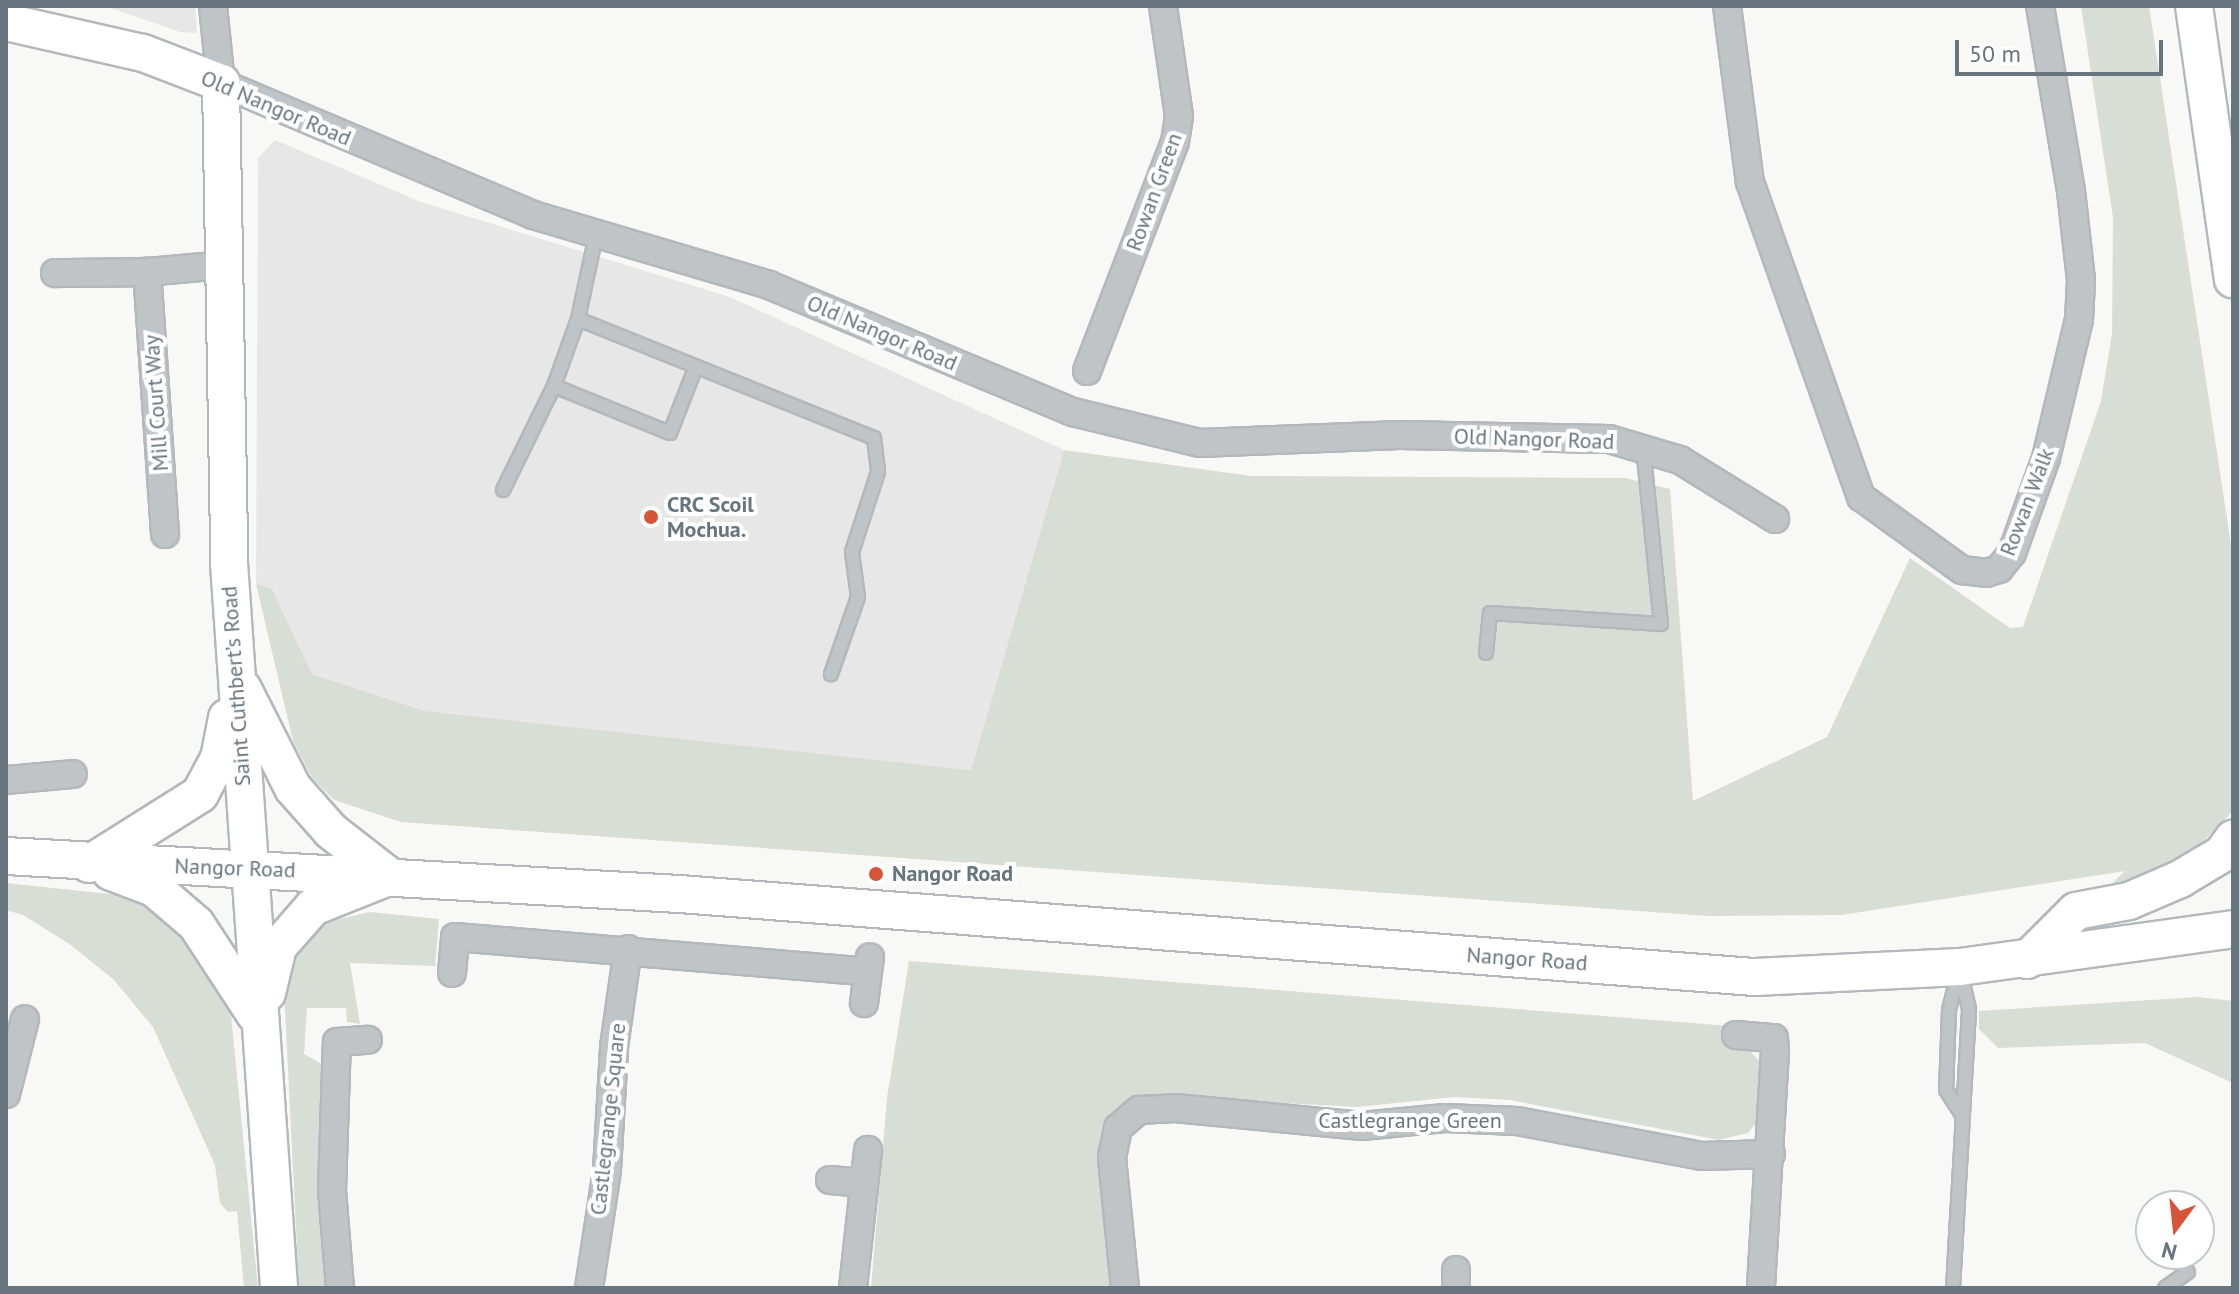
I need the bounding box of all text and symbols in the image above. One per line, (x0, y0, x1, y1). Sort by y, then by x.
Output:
scale bar (1959, 24, 2167, 74)
text: 50 m (1969, 38, 2021, 69)
street label: Old Nangor Road (197, 64, 355, 152)
street label: Rowan Green (1120, 129, 1188, 255)
street label: Old Nangor Road (803, 289, 961, 377)
street label: Mill Court Way (138, 334, 174, 472)
street label: Old Nangor Road (1453, 423, 1615, 455)
street label: Rowan Walk (1994, 444, 2060, 560)
place label: CRC Scoil Mochua. (667, 491, 755, 542)
marker: CRC Scoil Mochua. (642, 508, 660, 526)
street label: Saint Cuthbert’s Road (216, 585, 256, 787)
street label: Nangor Road (174, 853, 296, 883)
place label: Nangor Road (892, 861, 1013, 887)
marker: Nangor Road (867, 865, 885, 883)
street label: Nangor Road (1466, 942, 1588, 976)
street label: Castlegrange Square (585, 1022, 631, 1216)
street label: Castlegrange Green (1318, 1108, 1502, 1134)
north arrow (2135, 1190, 2215, 1270)
text: N (2159, 1236, 2180, 1267)

